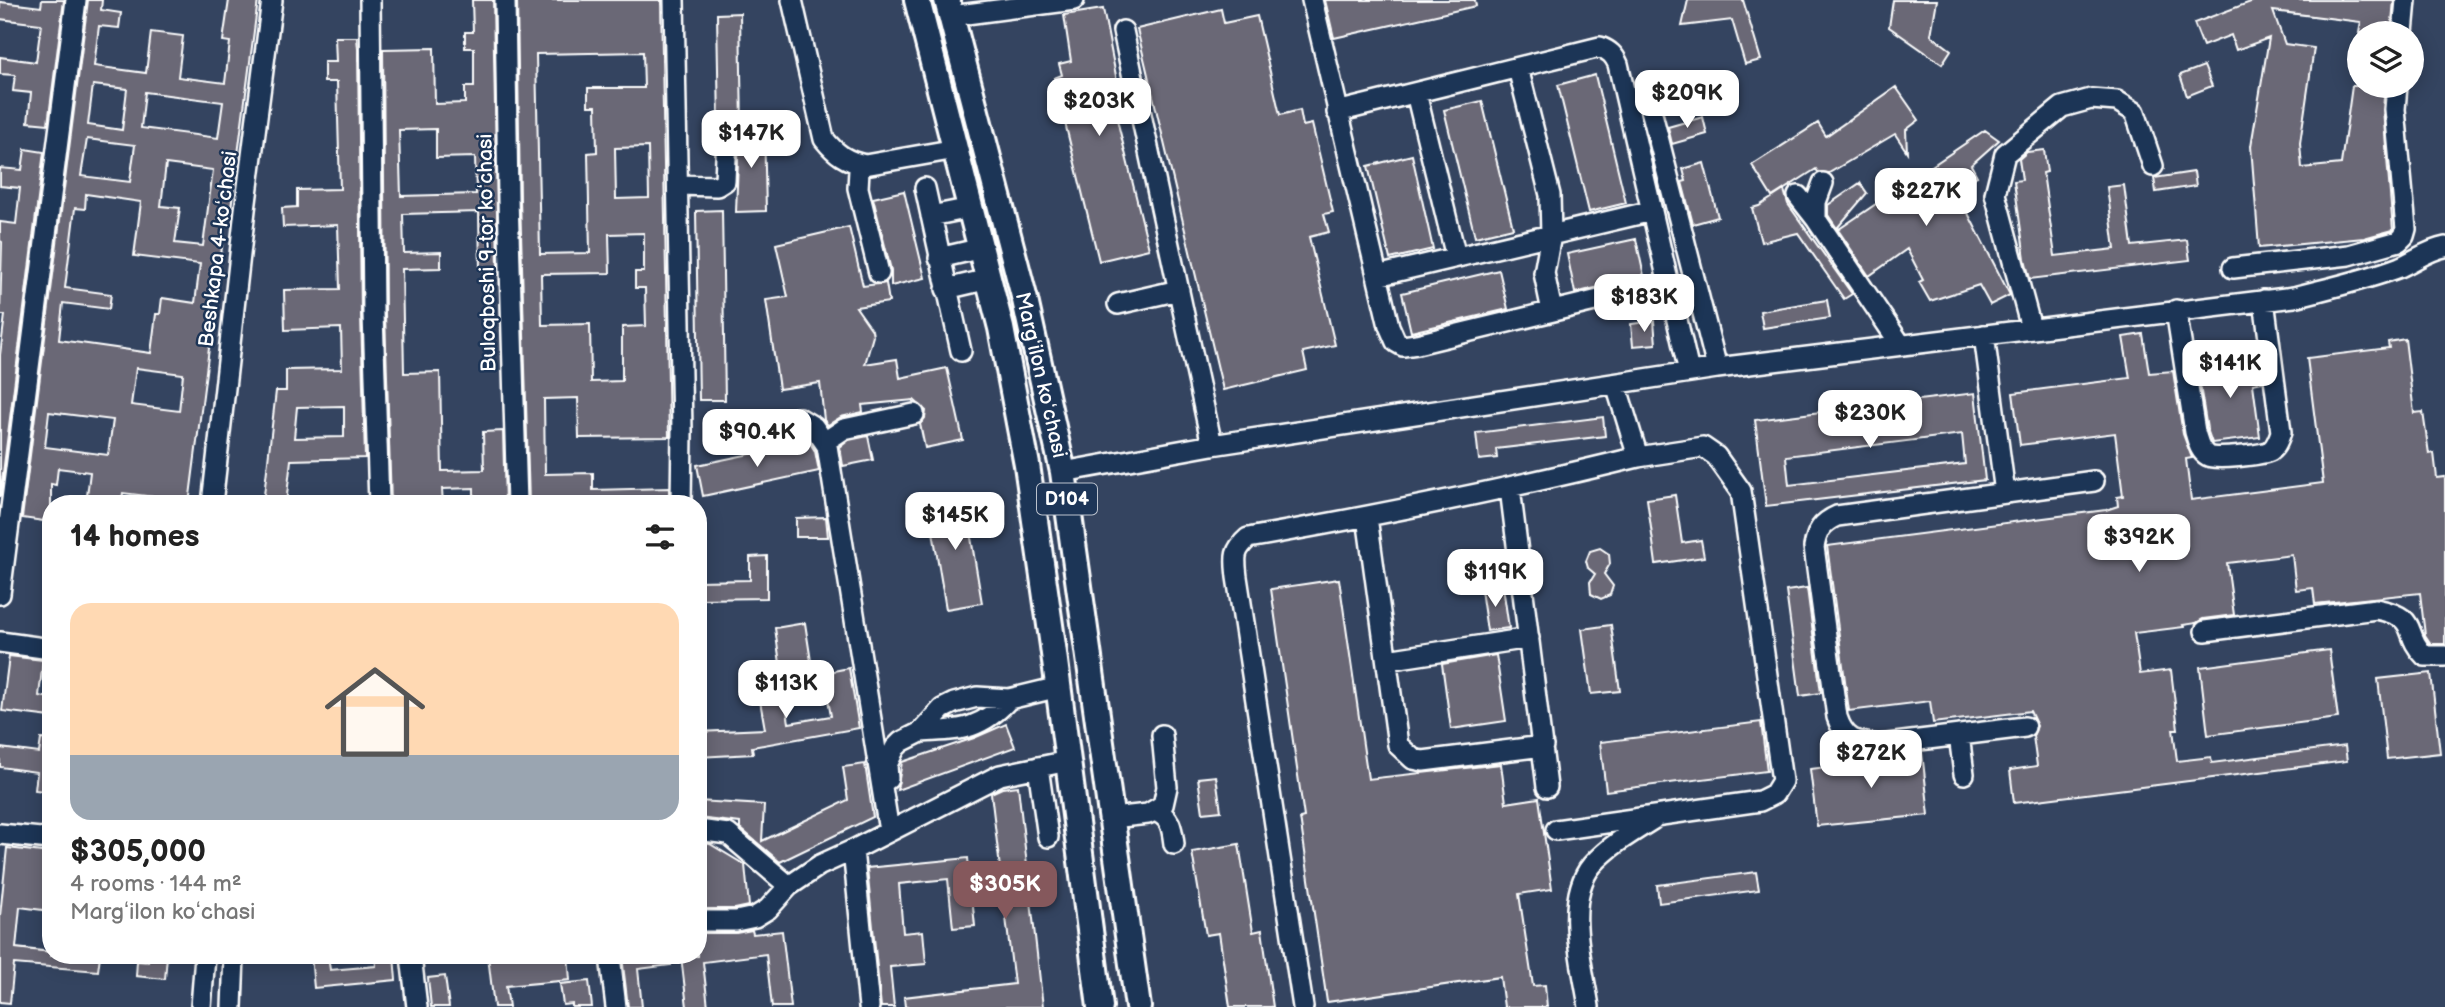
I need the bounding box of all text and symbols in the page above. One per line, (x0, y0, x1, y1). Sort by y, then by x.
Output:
map controls (2347, 21, 2424, 98)
button: layers (2347, 21, 2424, 98)
pin: $209K (1638, 71, 1736, 130)
pin: $203K (1050, 78, 1148, 138)
text: $209K (1651, 79, 1723, 107)
text: $203K (1063, 87, 1135, 115)
pin: $147K (702, 110, 800, 170)
text: $147K (718, 119, 784, 147)
street label: Buloqboshi 9-tor koʻchasi (472, 134, 502, 372)
street label: Beshkapa 4-koʻchasi (194, 150, 242, 348)
pin: $227K (1877, 168, 1975, 228)
text: $227K (1891, 177, 1961, 205)
pin: $183K (1595, 274, 1693, 334)
text: $183K (1610, 283, 1678, 311)
street label: Margʻilon koʻchasi (1010, 290, 1072, 460)
pin: $141K (2181, 340, 2279, 400)
text: $141K (2198, 349, 2262, 377)
pin: $230K (1821, 391, 1919, 450)
text: $230K (1834, 399, 1906, 427)
pin: $90.4K (700, 410, 814, 469)
text: $90.4K (718, 418, 796, 446)
road number: D104 (1037, 484, 1097, 514)
pin: $145K (906, 492, 1004, 552)
text: $145K (921, 501, 989, 529)
pin: $392K (2090, 514, 2188, 574)
icon: filters (641, 518, 679, 556)
text: 14 homes (70, 519, 199, 555)
text: $392K (2103, 523, 2175, 551)
pin: $119K (1446, 550, 1544, 609)
text: $119K (1463, 558, 1527, 586)
icon: home (312, 649, 438, 775)
pin: $113K (737, 660, 835, 720)
text: $113K (754, 669, 818, 697)
pin: $272K (1822, 730, 1920, 790)
text: $272K (1836, 739, 1906, 767)
text: $305,000 (70, 834, 206, 870)
pin: $305K (956, 862, 1054, 921)
text: 4 rooms · 144 m² (70, 870, 242, 898)
text: $305K (969, 870, 1041, 898)
text: Margʻilon koʻchasi (70, 898, 255, 926)

